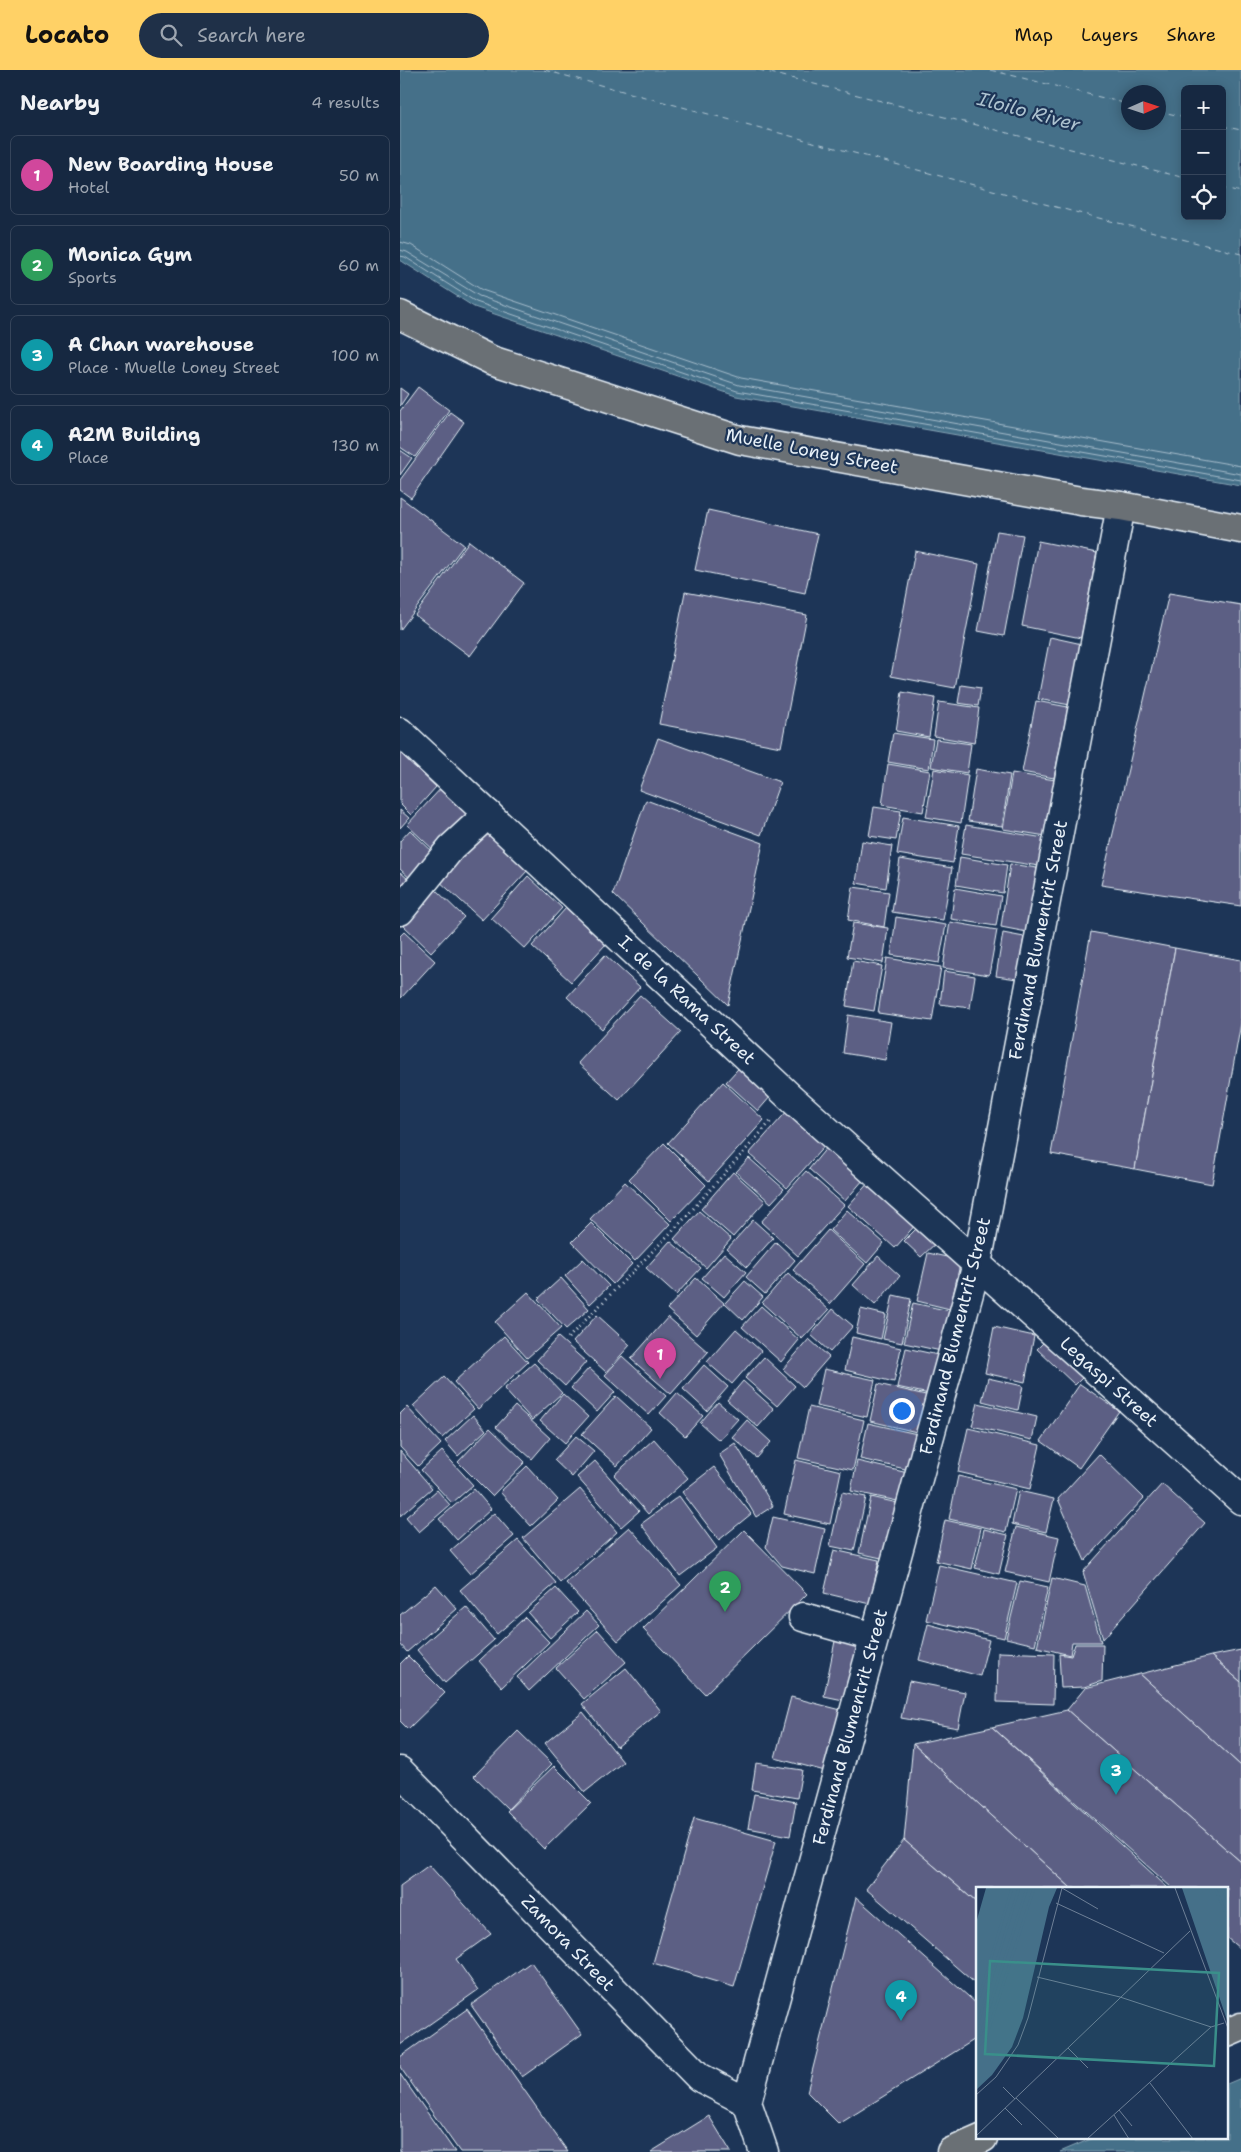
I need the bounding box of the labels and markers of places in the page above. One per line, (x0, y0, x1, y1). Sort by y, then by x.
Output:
pin: 1 (644, 1338, 676, 1379)
pin: 2 (709, 1571, 741, 1612)
pin: 3 (1100, 1754, 1132, 1795)
pin: 4 (885, 1980, 917, 2021)

